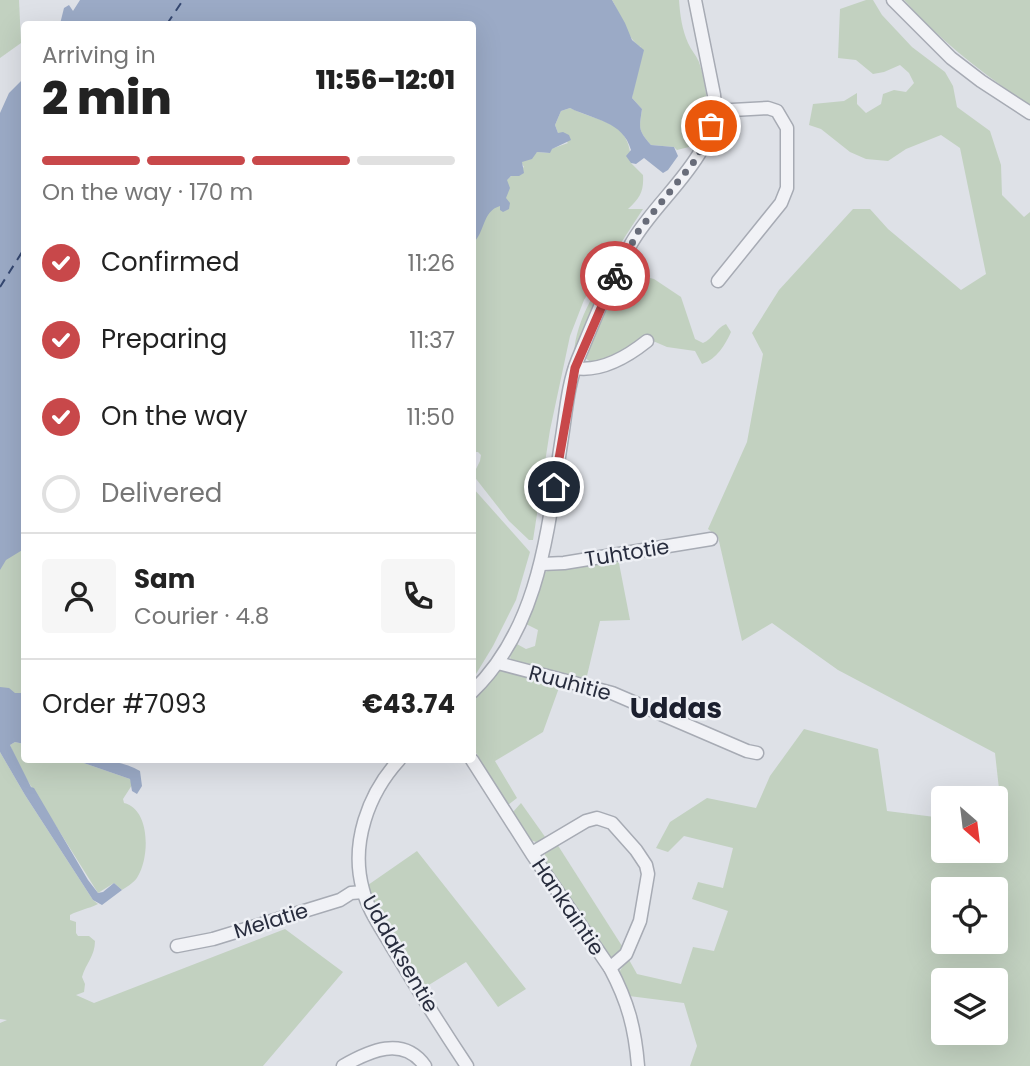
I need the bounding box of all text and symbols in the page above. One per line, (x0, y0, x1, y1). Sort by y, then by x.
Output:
text: Arriving in (42, 39, 156, 71)
text: 11:56–12:01 (316, 62, 455, 98)
text: 2 min (42, 66, 172, 130)
pin (681, 96, 741, 156)
icon: bag (692, 107, 730, 145)
text: On the way · 170 m (42, 176, 253, 208)
courier (580, 241, 650, 311)
icon: check (42, 244, 80, 282)
text: Confirmed (101, 244, 239, 280)
text: 11:26 (408, 247, 455, 279)
icon: bike (596, 257, 634, 295)
icon: check (42, 321, 80, 359)
text: Preparing (101, 321, 227, 357)
text: 11:37 (409, 324, 455, 356)
icon: check (42, 398, 80, 436)
text: On the way (101, 398, 248, 434)
text: 11:50 (406, 401, 455, 433)
pin (524, 457, 584, 517)
icon: home (535, 468, 573, 506)
text: Delivered (101, 475, 222, 511)
street label: Tuhtotie (583, 532, 671, 573)
button: person (42, 559, 116, 633)
button: phone (381, 559, 455, 633)
text: Sam (134, 561, 195, 597)
text: Courier · 4.8 (134, 600, 269, 632)
street label: Ruuhitie (526, 658, 614, 707)
text: Order #7093 (42, 686, 207, 722)
text: €43.74 (362, 686, 455, 722)
district label: Uddas (630, 689, 722, 728)
north arrow (931, 786, 1008, 863)
map controls (931, 786, 1008, 1045)
street label: Hankaintie (525, 852, 612, 961)
button: locate (931, 877, 1008, 954)
street label: Uddaksentie (355, 890, 446, 1018)
street label: Melatie (230, 896, 312, 946)
button: layers (931, 968, 1008, 1045)

